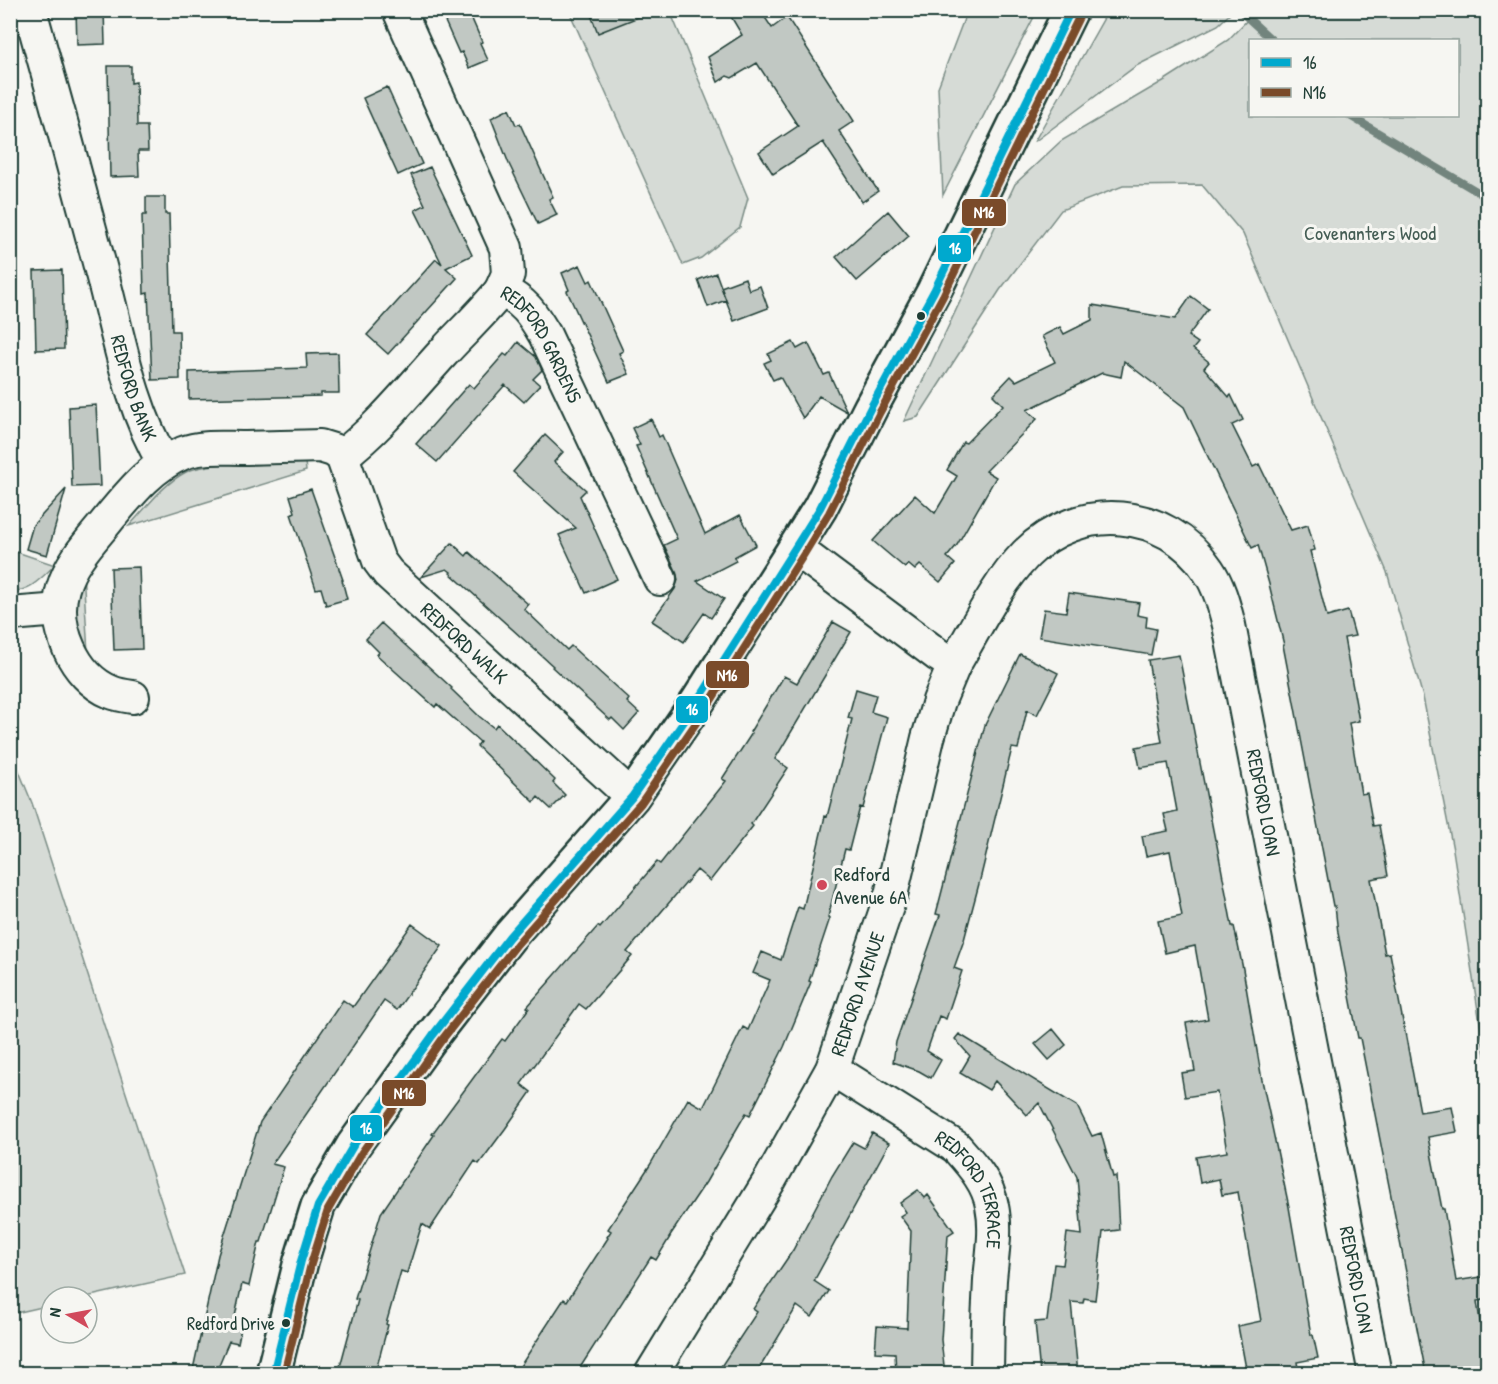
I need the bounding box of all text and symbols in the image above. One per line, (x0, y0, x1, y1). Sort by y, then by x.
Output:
legend (1249, 39, 1459, 117)
text: 16 (1303, 50, 1317, 75)
text: N16 (1303, 80, 1326, 105)
line badge: N16 (961, 198, 1007, 227)
text: N16 (974, 201, 995, 223)
park label: Covenanters Wood (1304, 219, 1436, 246)
line badge: 16 (937, 234, 972, 263)
text: 16 (949, 237, 962, 259)
street label: REDFORD GARDENS (496, 278, 589, 407)
unlabelled marker (915, 310, 927, 322)
street label: REDFORD BANK (105, 332, 165, 446)
street label: REDFORD WALK (415, 596, 514, 690)
line badge: N16 (705, 660, 750, 689)
text: N16 (717, 664, 738, 686)
line badge: 16 (675, 695, 709, 724)
text: 16 (686, 698, 699, 720)
street label: REDFORD LOAN (1241, 747, 1288, 858)
place label: Redford Avenue 6A (834, 860, 907, 910)
marker: Redford Avenue 6A (815, 878, 829, 892)
street label: REDFORD AVENUE (823, 928, 891, 1059)
line badge: N16 (381, 1079, 427, 1107)
text: N16 (394, 1082, 415, 1104)
line badge: 16 (349, 1114, 383, 1142)
text: 16 (360, 1117, 373, 1139)
street label: REDFORD TERRACE (930, 1123, 1008, 1250)
street label: REDFORD LOAN (1333, 1224, 1381, 1335)
north arrow (39, 1285, 99, 1345)
text: N (43, 1306, 66, 1318)
place label: Redford Drive (187, 1311, 275, 1336)
marker: Redford Drive (280, 1317, 292, 1329)

